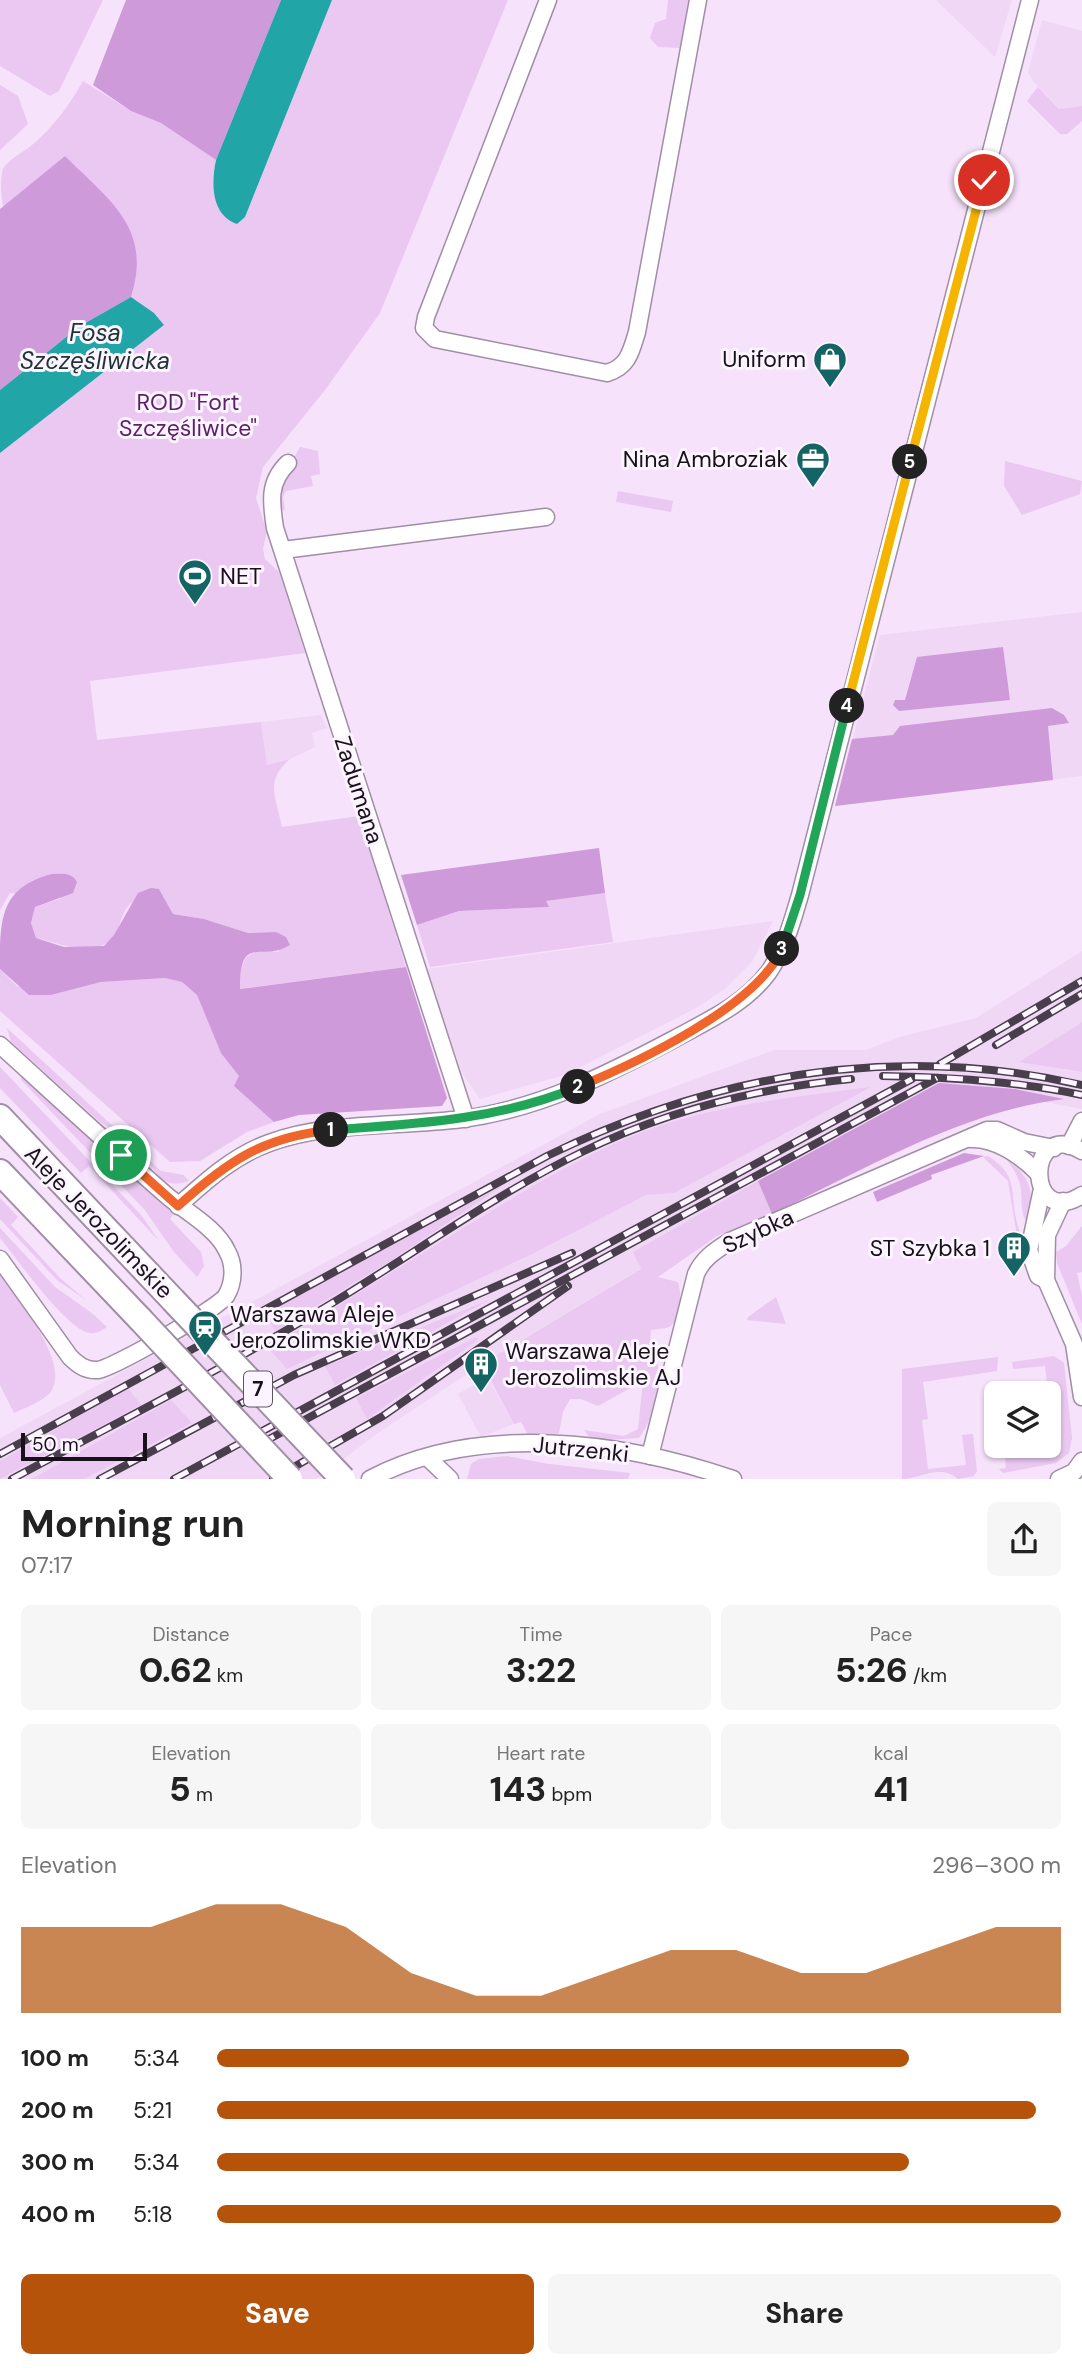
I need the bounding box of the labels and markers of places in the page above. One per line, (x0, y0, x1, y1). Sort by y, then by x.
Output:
pin (954, 150, 1014, 210)
shop icon: Uniform (811, 340, 849, 389)
place label: Uniform (722, 344, 806, 374)
office icon: Nina Ambroziak (794, 440, 832, 489)
place label: Nina Ambroziak (623, 444, 788, 474)
pin: 5 (892, 444, 928, 480)
sports icon: NET (176, 557, 214, 606)
place label: NET (220, 561, 262, 591)
pin: 4 (830, 688, 864, 724)
pin: 3 (764, 932, 800, 967)
pin: 2 (560, 1070, 596, 1104)
pin: 1 (314, 1112, 348, 1148)
pin (91, 1125, 151, 1185)
building icon: ST Szybka 1 (995, 1229, 1033, 1278)
place label: ST Szybka 1 (870, 1233, 990, 1263)
place label: Warszawa Aleje Jerozolimskie WKD (230, 1299, 431, 1355)
station icon: Warszawa Aleje Jerozolimskie WKD (186, 1308, 224, 1357)
place label: Warszawa Aleje Jerozolimskie AJ (505, 1336, 681, 1392)
building icon: Warszawa Aleje Jerozolimskie AJ (462, 1345, 500, 1394)

